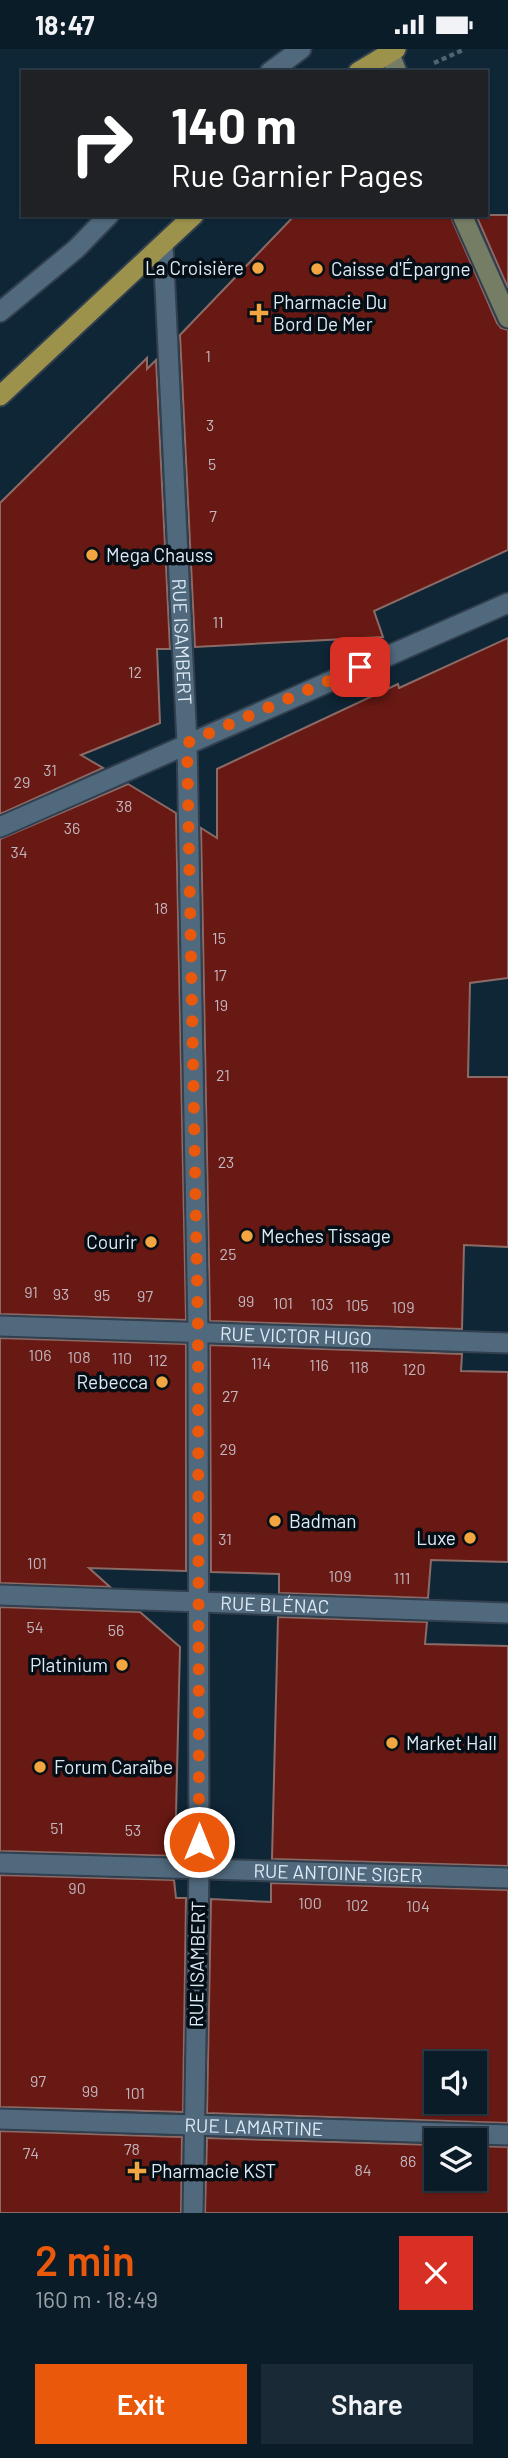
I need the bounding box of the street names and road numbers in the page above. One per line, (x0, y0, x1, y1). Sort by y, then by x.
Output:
street label: RUE ISAMBERT (168, 578, 197, 705)
street label: RUE VICTOR HUGO (220, 1321, 372, 1349)
street label: RUE BLÉNAC (220, 1591, 330, 1618)
street label: RUE ANTOINE SIGER (253, 1858, 423, 1886)
street label: RUE ISAMBERT (184, 1901, 209, 2027)
street label: RUE LAMARTINE (184, 2113, 324, 2140)

